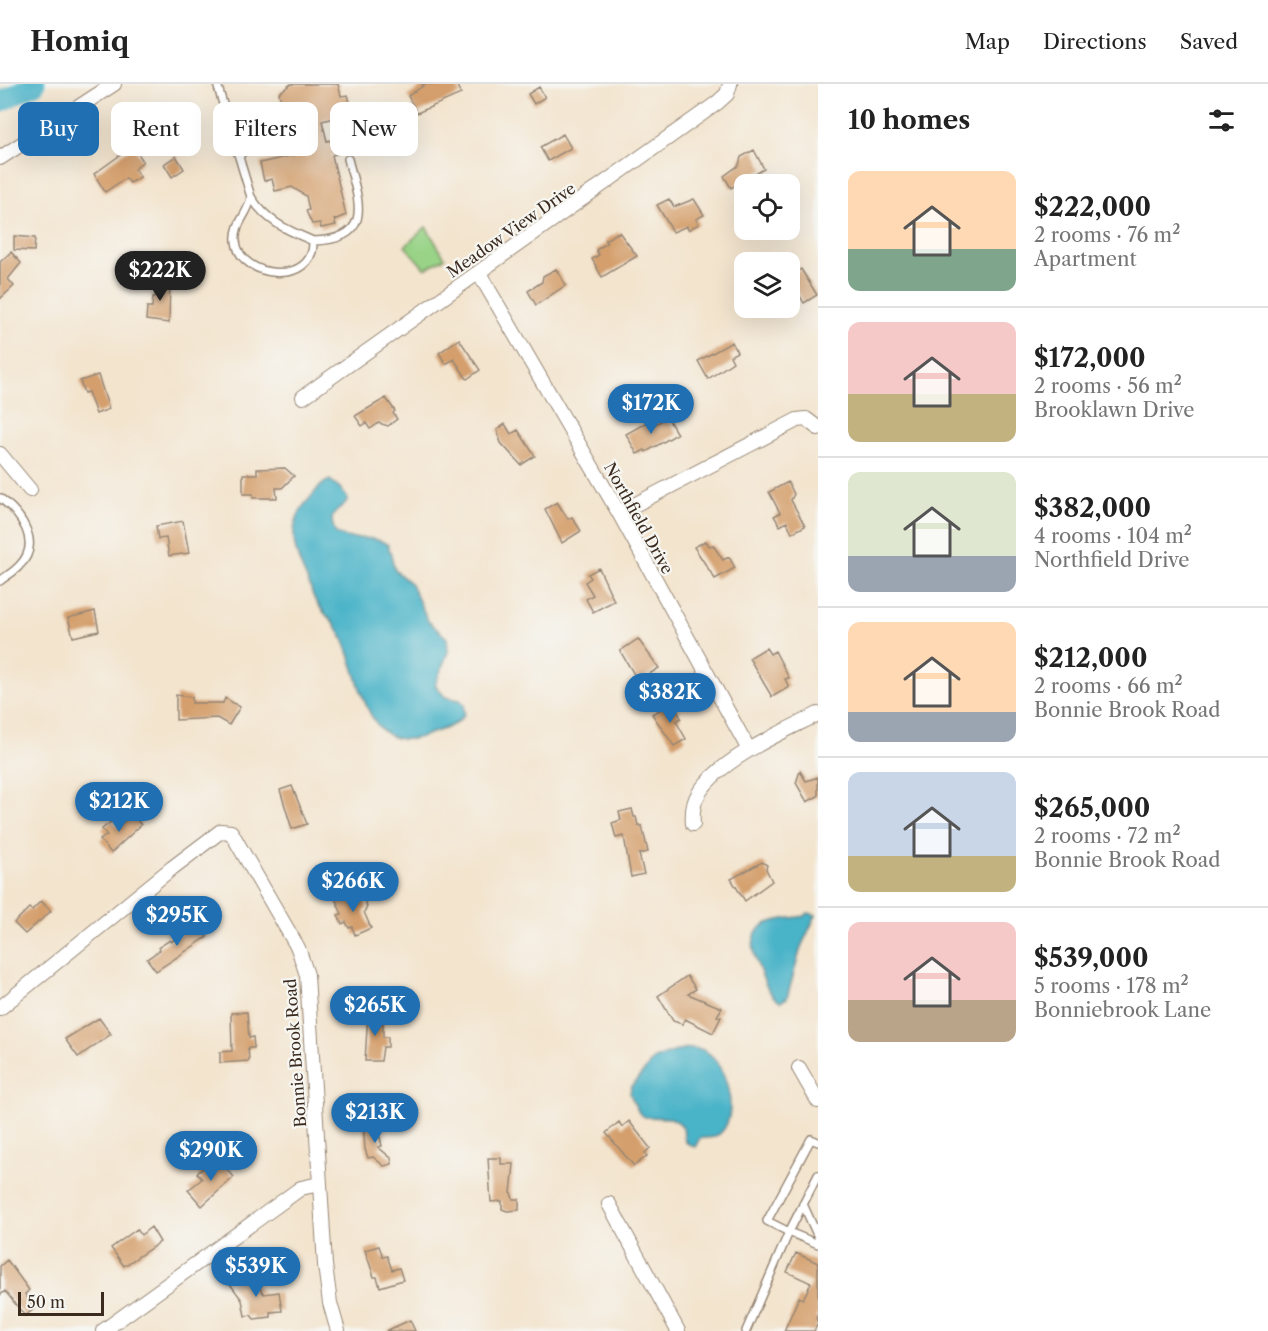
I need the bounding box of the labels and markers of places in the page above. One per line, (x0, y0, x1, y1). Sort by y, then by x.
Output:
pin: $222K (118, 251, 202, 302)
pin: $172K (609, 384, 693, 435)
pin: $382K (628, 673, 712, 724)
pin: $212K (77, 782, 161, 833)
pin: $266K (311, 862, 395, 913)
pin: $295K (135, 896, 219, 947)
pin: $265K (333, 986, 417, 1037)
pin: $213K (333, 1093, 417, 1144)
pin: $290K (169, 1131, 253, 1182)
pin: $539K (214, 1247, 298, 1298)

